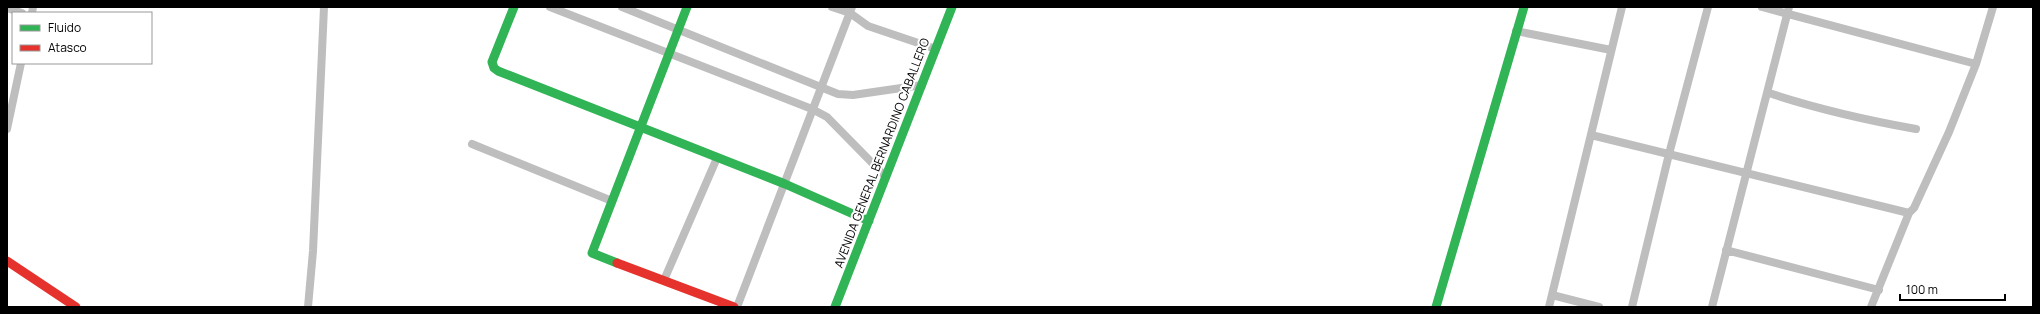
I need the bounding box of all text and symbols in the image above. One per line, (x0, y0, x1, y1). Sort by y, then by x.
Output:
legend (12, 12, 152, 64)
text: Fluido (48, 19, 81, 36)
street label: AVENIDA GENERAL BERNARDINO CABALLERO (830, 35, 933, 270)
text: Atasco (48, 39, 87, 56)
scale bar (1900, 276, 2005, 302)
text: 100 m (1906, 281, 1938, 298)

